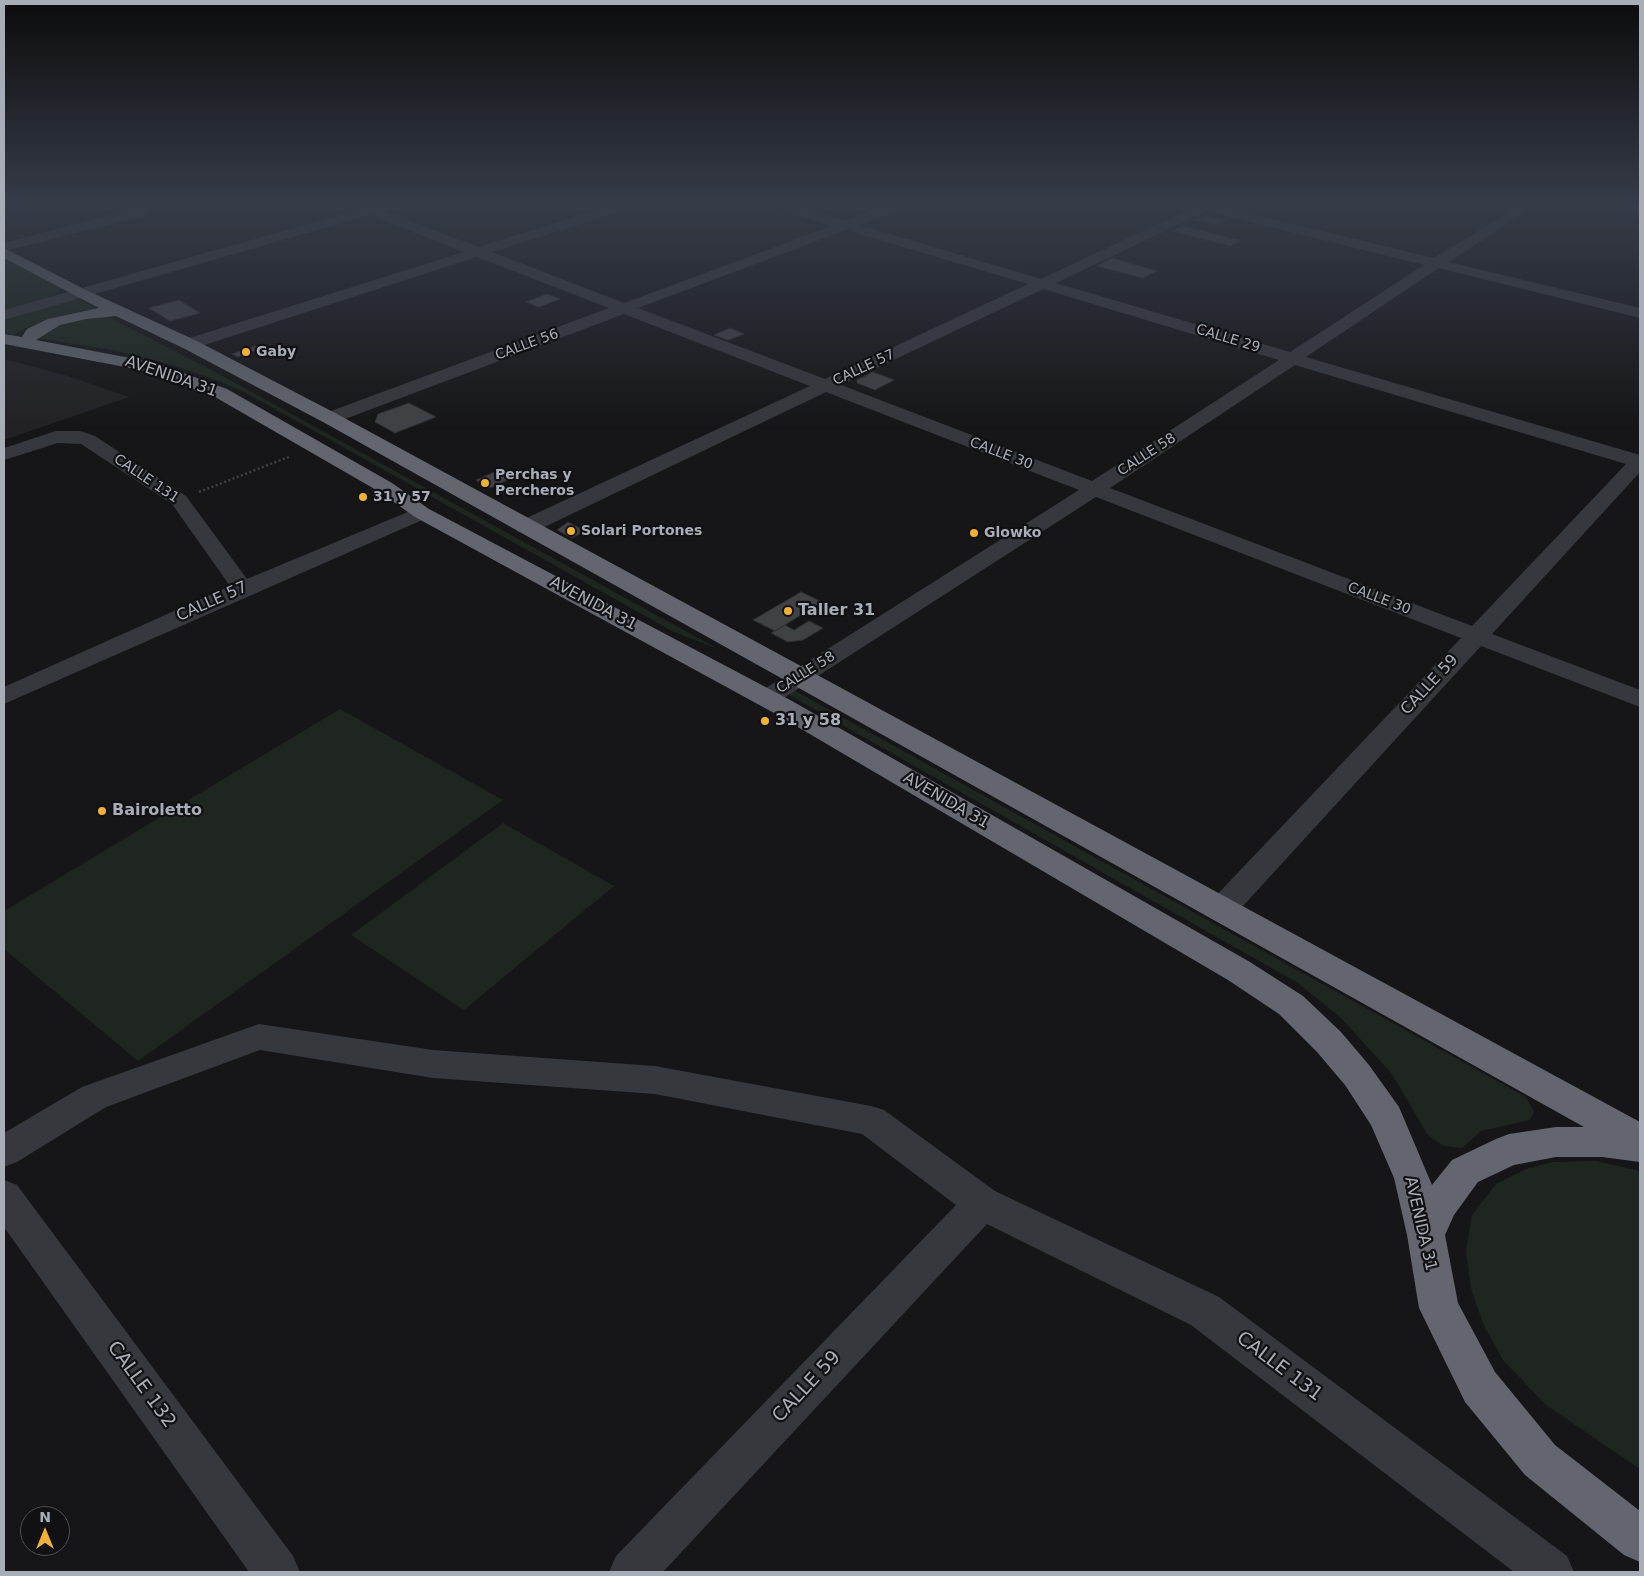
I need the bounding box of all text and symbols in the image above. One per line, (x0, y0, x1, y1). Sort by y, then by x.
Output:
street label: CALLE 29 (1194, 321, 1262, 357)
street label: CALLE 56 (493, 326, 561, 364)
place label: Gaby (256, 344, 296, 360)
marker: Gaby (240, 346, 252, 358)
street label: CALLE 57 (831, 346, 897, 390)
street label: AVENIDA 31 (122, 352, 220, 402)
street label: CALLE 58 (1115, 430, 1179, 480)
street label: CALLE 30 (967, 434, 1035, 474)
street label: CALLE 131 (110, 451, 182, 507)
place label: Perchas y Percheros (495, 467, 574, 500)
marker: Perchas y Percheros (479, 477, 491, 489)
place label: 31 y 57 (373, 489, 431, 505)
marker: 31 y 57 (357, 491, 369, 503)
place label: Solari Portones (581, 523, 702, 539)
marker: Solari Portones (565, 525, 577, 537)
place label: Glowko (984, 525, 1041, 541)
marker: Glowko (968, 527, 980, 539)
street label: AVENIDA 31 (546, 573, 640, 635)
street label: CALLE 57 (174, 578, 250, 626)
street label: CALLE 30 (1345, 579, 1413, 619)
place label: Taller 31 (798, 601, 875, 621)
marker: Taller 31 (782, 605, 794, 617)
street label: CALLE 58 (774, 648, 838, 698)
street label: CALLE 59 (1397, 651, 1463, 719)
place label: 31 y 58 (775, 711, 841, 731)
marker: 31 y 58 (759, 715, 771, 727)
street label: AVENIDA 31 (900, 769, 992, 833)
place label: Bairoletto (112, 801, 202, 821)
marker: Bairoletto (96, 805, 108, 817)
street label: AVENIDA 31 (1400, 1175, 1440, 1273)
street label: CALLE 131 (1232, 1327, 1326, 1407)
street label: CALLE 132 (102, 1337, 180, 1433)
street label: CALLE 59 (768, 1346, 846, 1428)
north arrow (20, 1506, 70, 1556)
text: N (39, 1509, 51, 1525)

